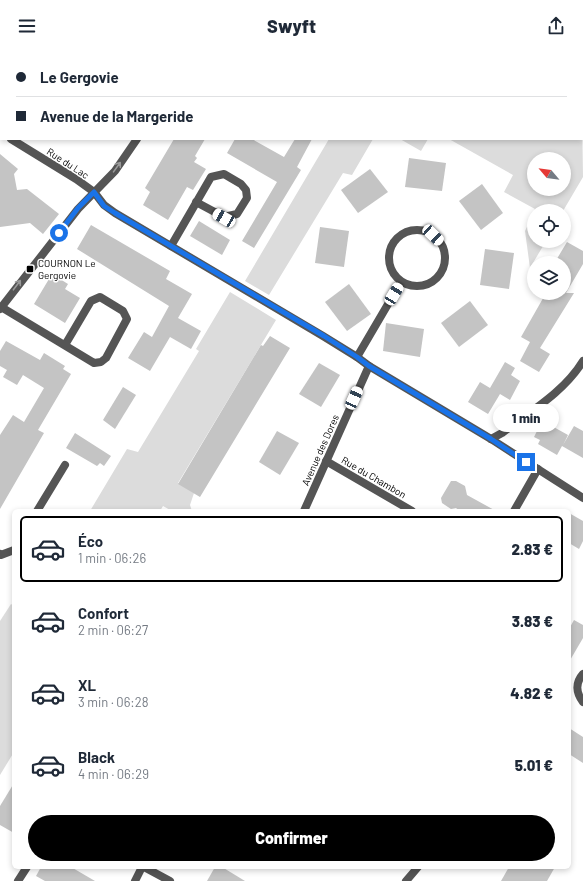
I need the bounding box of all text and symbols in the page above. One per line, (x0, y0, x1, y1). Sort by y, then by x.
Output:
icon: menu (16, 15, 38, 37)
text: Swyft (267, 15, 316, 37)
icon: share (545, 15, 567, 37)
text: Le Gergovie (40, 68, 119, 86)
text: Avenue de la Margeride (40, 107, 193, 125)
street label: Rue du Lac (45, 145, 91, 181)
north arrow (527, 152, 571, 196)
map controls (527, 152, 571, 300)
one-way arrow (113, 162, 121, 173)
button: locate (527, 204, 571, 248)
car (211, 207, 237, 229)
car (420, 222, 446, 248)
route start (50, 224, 68, 242)
button: layers (527, 256, 571, 300)
place label: COURNON Le Gergovie (38, 257, 96, 281)
marker: COURNON Le Gergovie (25, 264, 35, 274)
one-way arrow (13, 280, 22, 291)
car (383, 281, 405, 307)
car (344, 385, 364, 411)
callout: 1 min (493, 404, 559, 432)
text: 1 min (512, 410, 540, 426)
street label: Avenue des Dores (299, 412, 341, 487)
route end (517, 453, 535, 471)
street label: Rue du Chambon (340, 454, 408, 500)
icon: car (30, 531, 66, 567)
text: Éco (78, 532, 103, 550)
text: 2.83 € (512, 540, 553, 558)
text: 1 min · 06:26 (78, 550, 146, 566)
icon: car (30, 603, 66, 639)
text: Confort (78, 604, 129, 622)
text: 3.83 € (512, 612, 553, 630)
text: 2 min · 06:27 (78, 622, 148, 638)
icon: car (30, 675, 66, 711)
text: XL (78, 676, 96, 694)
text: 4.82 € (510, 684, 553, 702)
text: 3 min · 06:28 (78, 694, 149, 710)
icon: car (30, 747, 66, 783)
text: Black (78, 748, 115, 766)
text: 5.01 € (515, 756, 553, 774)
text: 4 min · 06:29 (78, 766, 149, 782)
button: Confirmer (28, 815, 555, 861)

